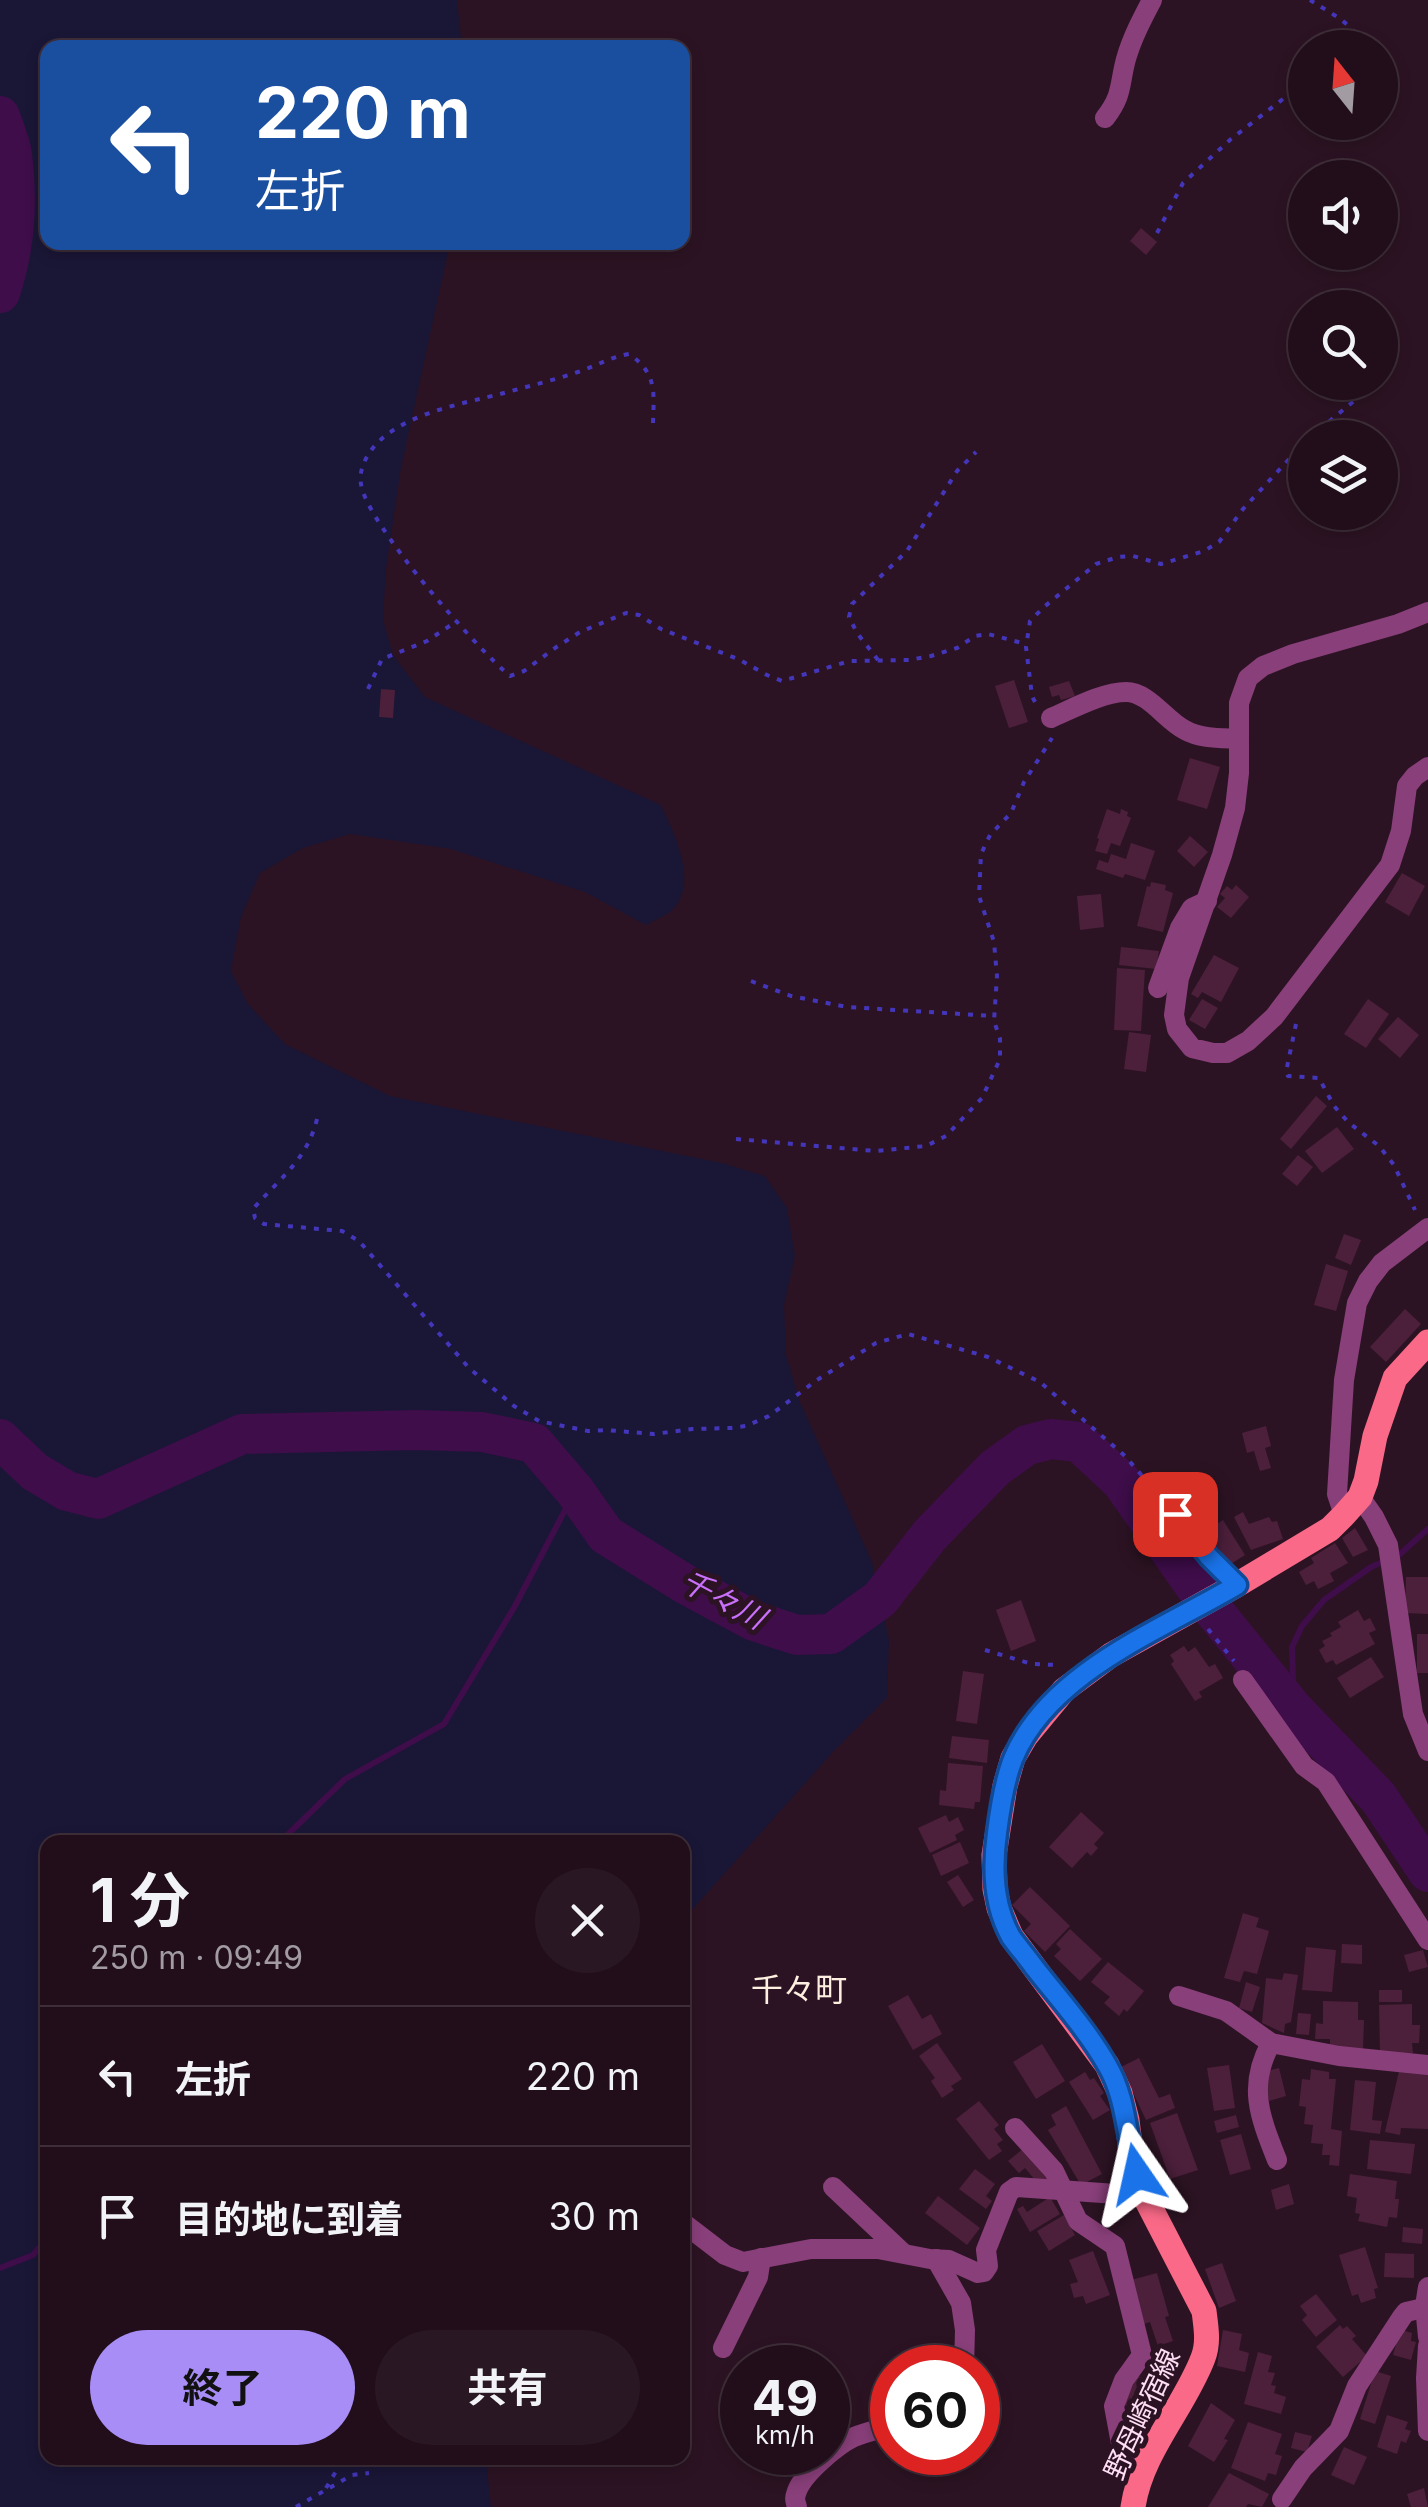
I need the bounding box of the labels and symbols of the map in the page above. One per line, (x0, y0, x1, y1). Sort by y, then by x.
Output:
north arrow (1288, 30, 1398, 140)
pin (1133, 1472, 1218, 1557)
water label: 千々川 (675, 1562, 774, 1638)
district label: 千々町 (751, 1970, 847, 2009)
position arrow (1085, 2122, 1189, 2226)
street label: 野母崎宿線 (1097, 2343, 1187, 2485)
speed limit sign: 60 (870, 2345, 1000, 2475)

